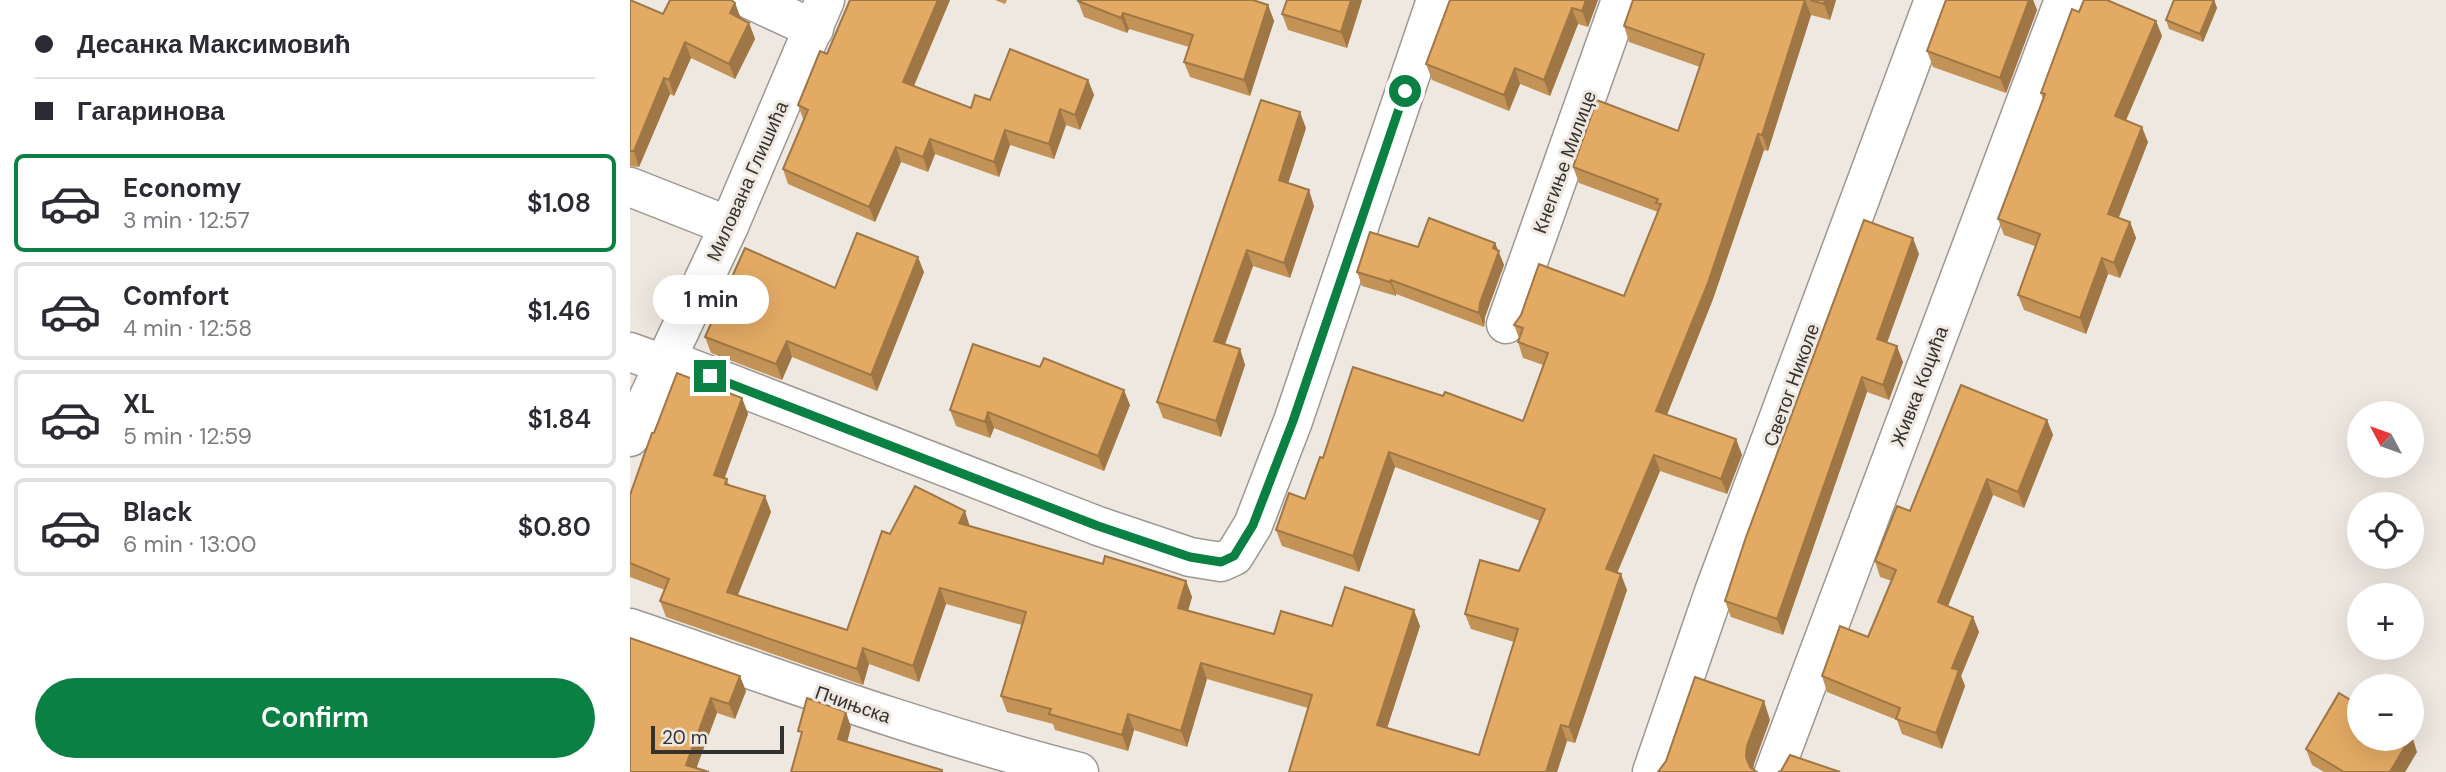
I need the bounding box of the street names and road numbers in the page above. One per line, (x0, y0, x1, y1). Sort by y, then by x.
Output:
street label: Кнегиње Милице (1527, 87, 1602, 237)
street label: Милована Глишића (701, 97, 794, 265)
street label: Светог Николе (1758, 320, 1825, 450)
street label: Живка Коцића (1885, 322, 1954, 450)
street label: Пчињска (812, 680, 894, 729)

